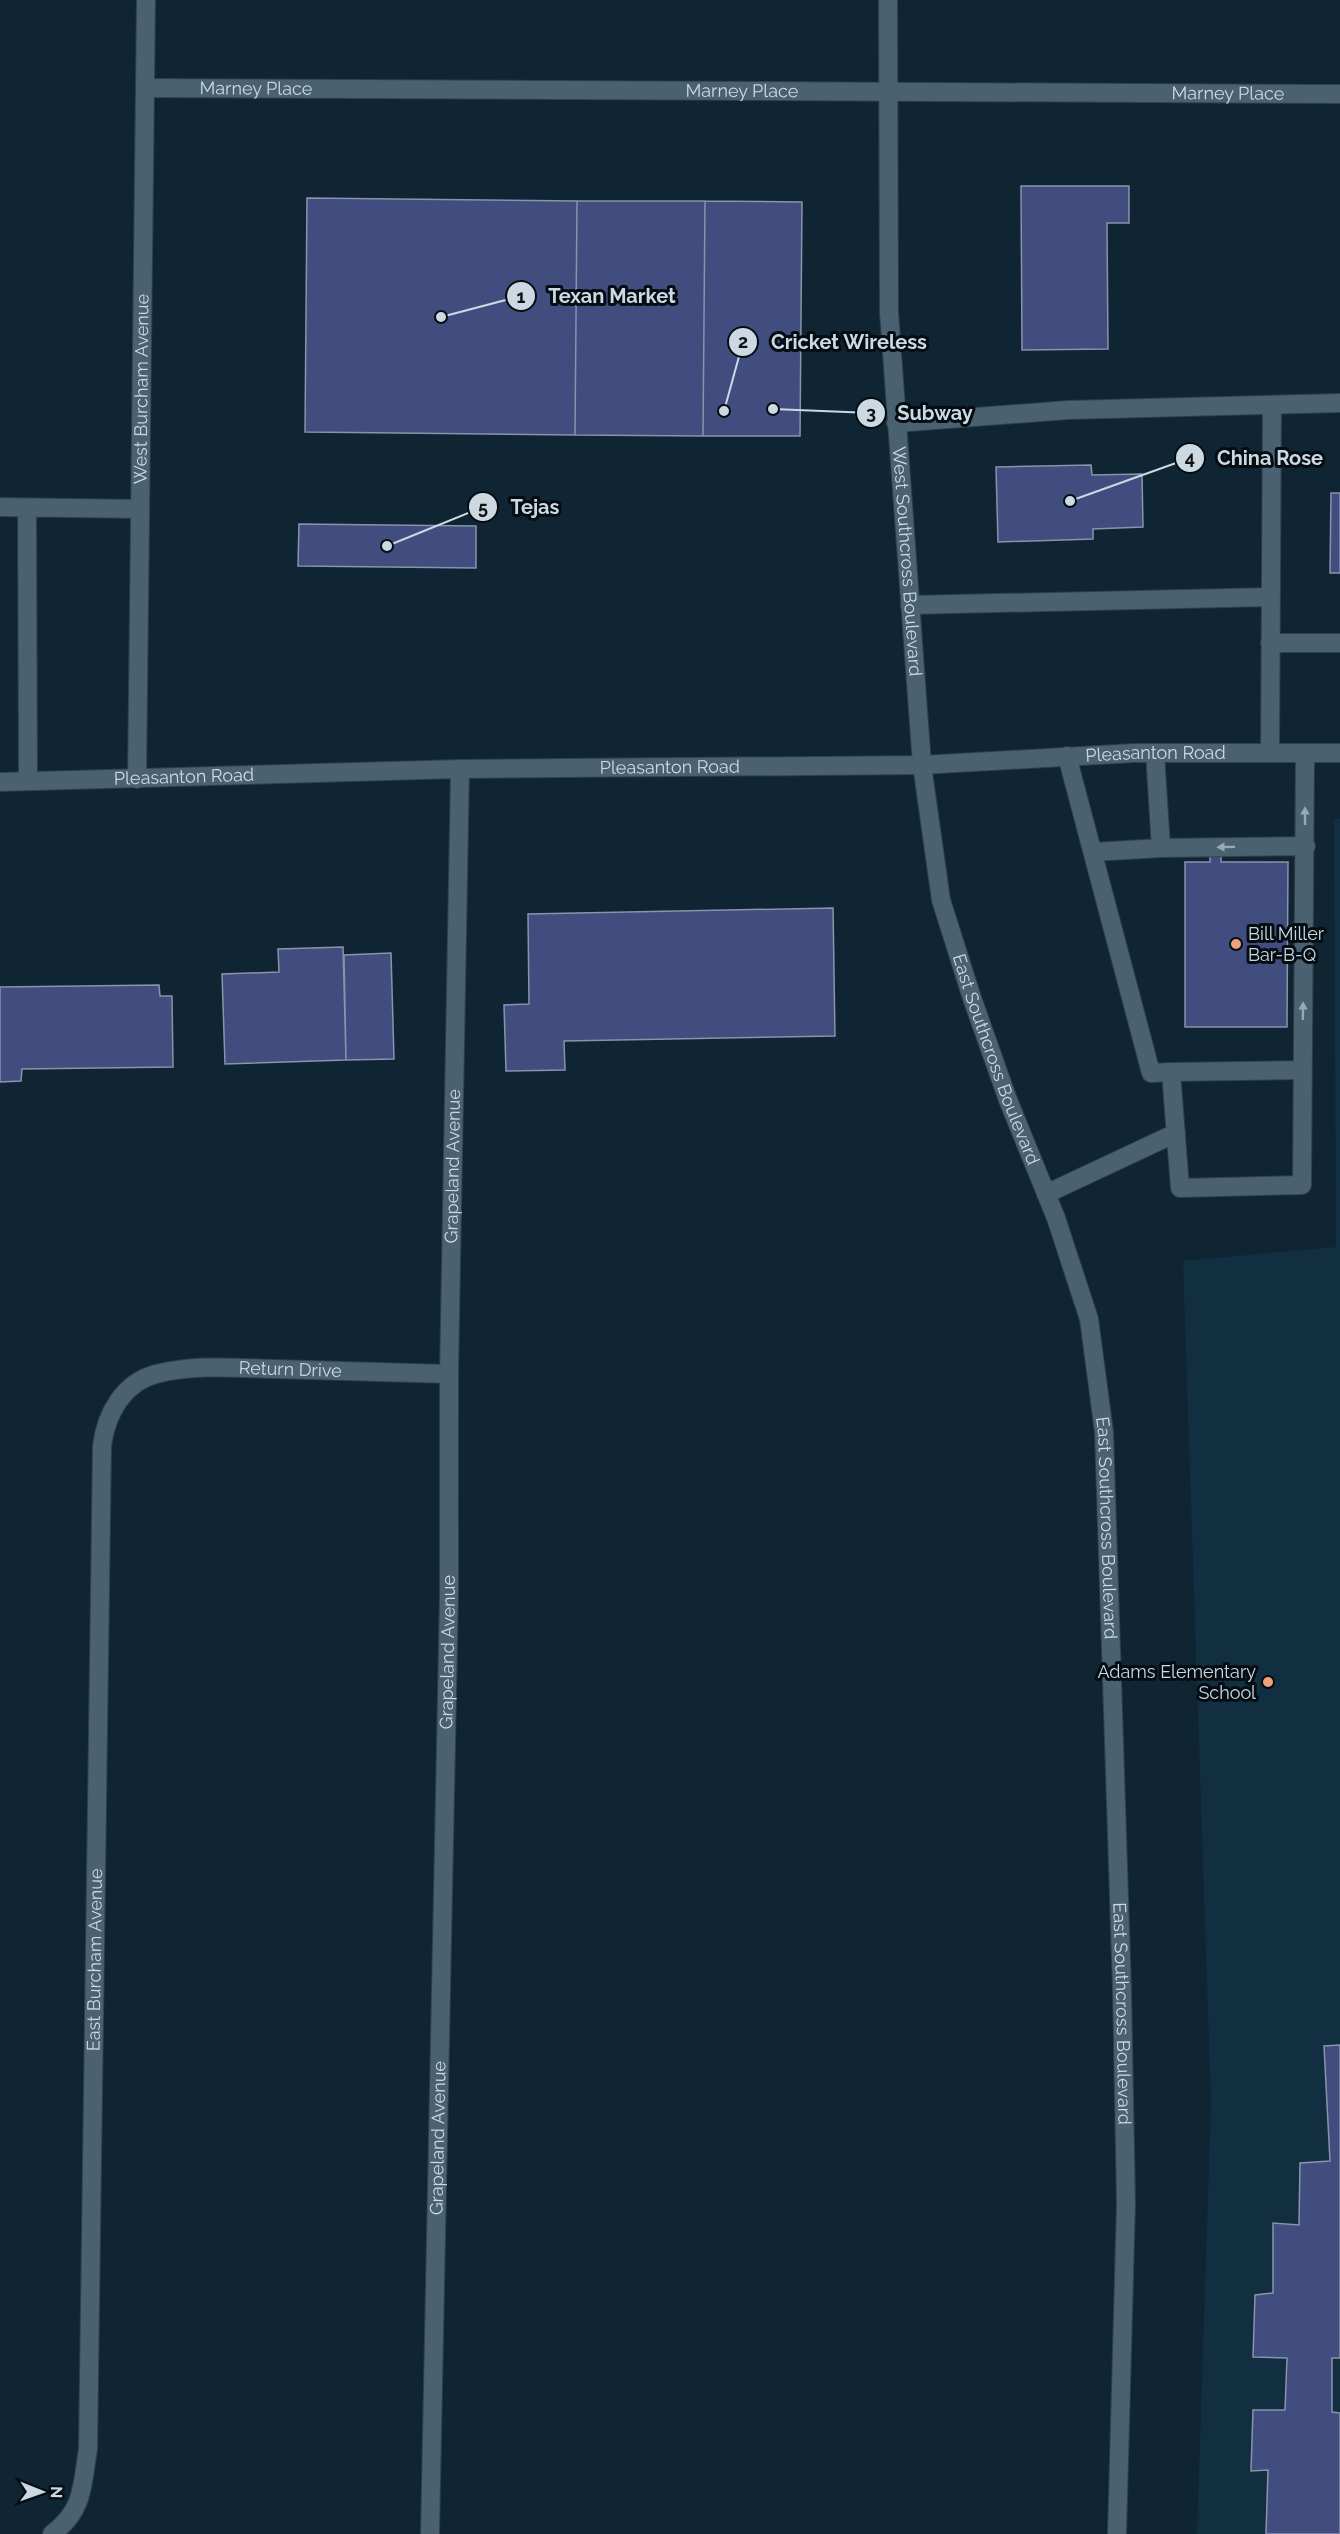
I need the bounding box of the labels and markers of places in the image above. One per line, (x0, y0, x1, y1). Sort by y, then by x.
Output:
callout: Texan Market (506, 277, 688, 315)
callout: Cricket Wireless (728, 323, 939, 361)
callout: Subway (856, 394, 985, 432)
callout: China Rose (1175, 439, 1335, 477)
callout: Tejas (468, 488, 571, 526)
place label: Bill Miller Bar-B-Q (1248, 923, 1325, 965)
marker: Bill Miller Bar-B-Q (1229, 937, 1243, 951)
place label: Adams Elementary School (1097, 1661, 1256, 1703)
marker: Adams Elementary School (1261, 1675, 1275, 1689)

